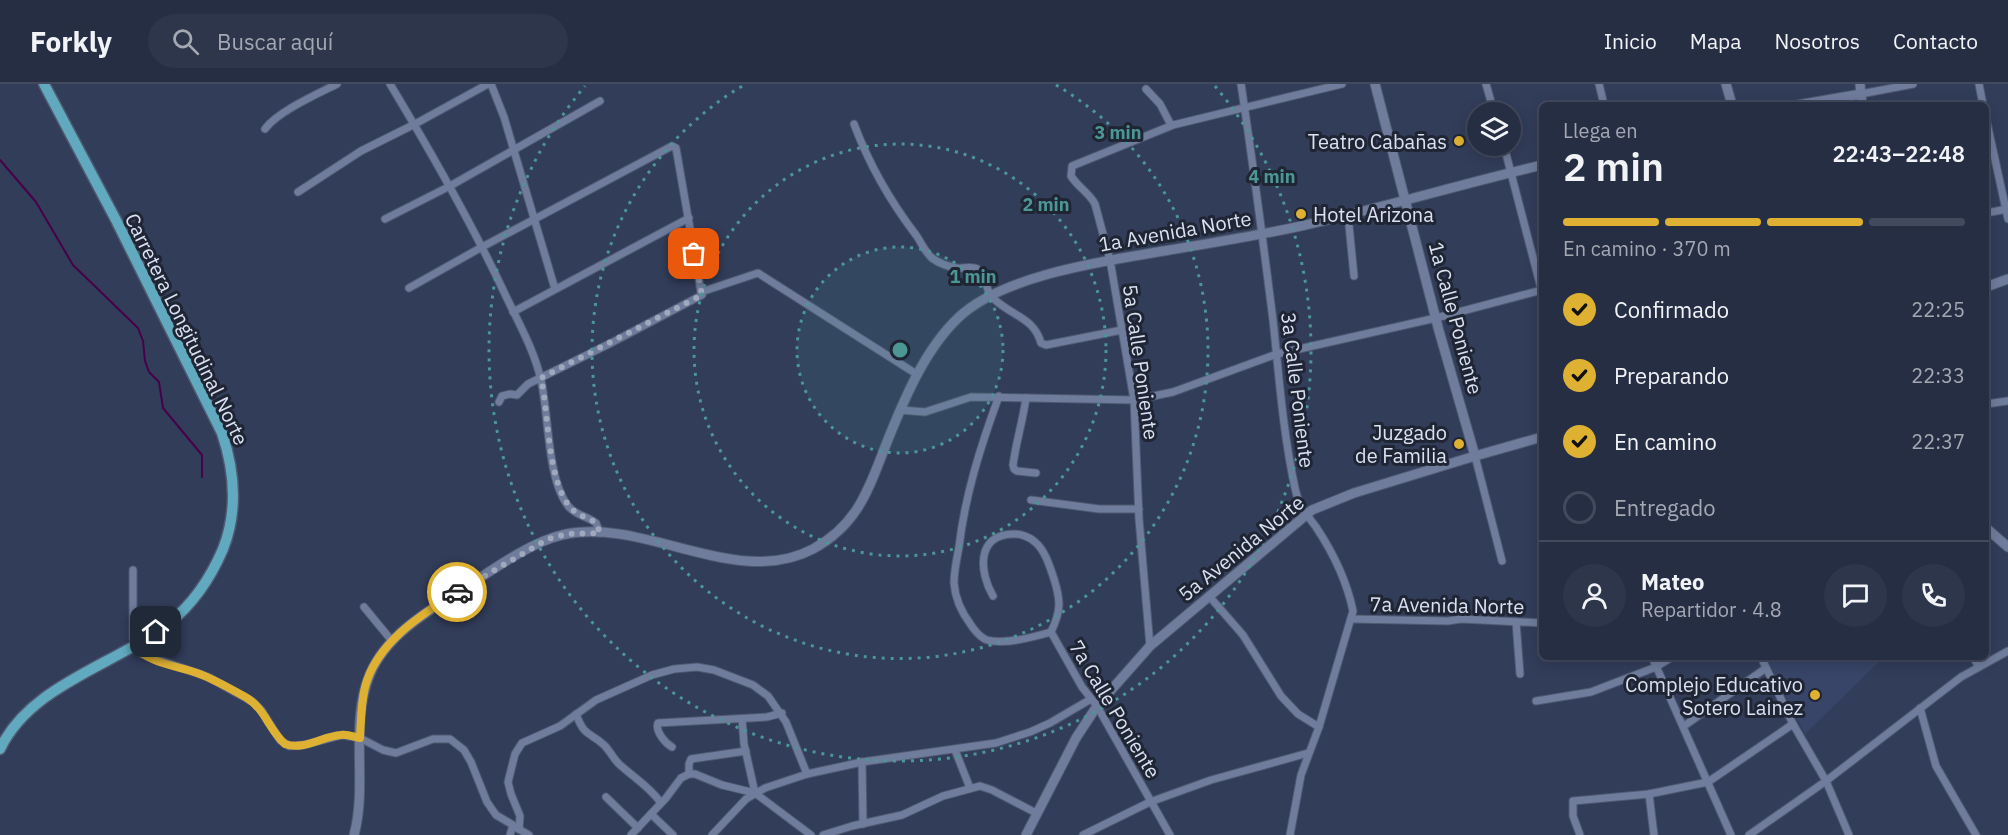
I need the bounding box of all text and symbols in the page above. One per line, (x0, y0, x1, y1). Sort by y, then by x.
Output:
search box (148, 14, 568, 68)
text: Forkly (30, 23, 112, 60)
icon: search (169, 25, 202, 58)
text: Buscar aquí (217, 27, 333, 56)
text: Inicio (1604, 27, 1657, 55)
text: Mapa (1690, 27, 1742, 55)
text: Nosotros (1775, 27, 1860, 55)
text: Contacto (1893, 27, 1978, 55)
map controls (1467, 102, 1521, 156)
button: layers (1467, 102, 1521, 156)
text: Llega en (1563, 117, 1638, 144)
text: 3 min (1094, 121, 1142, 144)
place label: Teatro Cabañas (1308, 128, 1447, 155)
marker: Teatro Cabañas (1452, 134, 1466, 148)
text: 22:43–22:48 (1832, 139, 1965, 168)
text: 2 min (1563, 141, 1664, 192)
text: 4 min (1248, 165, 1296, 188)
text: 2 min (1022, 193, 1070, 216)
place label: Hotel Arizona (1313, 201, 1434, 228)
street label: 1a Avenida Norte (1097, 204, 1253, 258)
marker: Hotel Arizona (1294, 207, 1308, 221)
street label: Carretera Longitudinal Norte (119, 208, 255, 450)
pin (668, 228, 719, 279)
text: En camino · 370 m (1563, 235, 1731, 262)
icon: bag (677, 237, 710, 270)
street label: 1a Calle Poniente (1423, 239, 1489, 397)
text: 1 min (949, 265, 997, 288)
street label: 5a Calle Poniente (1117, 283, 1165, 441)
icon: check (1563, 293, 1596, 326)
text: Confirmado (1614, 295, 1729, 324)
text: 22:25 (1911, 296, 1965, 323)
street label: 3a Calle Poniente (1275, 311, 1321, 469)
centre of rings (890, 340, 910, 360)
icon: check (1563, 359, 1596, 392)
text: Preparando (1614, 361, 1729, 390)
text: 22:33 (1911, 362, 1965, 389)
place label: Juzgado de Familia (1355, 419, 1447, 469)
icon: check (1563, 425, 1596, 458)
text: En camino (1614, 427, 1717, 456)
text: 22:37 (1911, 428, 1965, 455)
marker: Juzgado de Familia (1452, 437, 1466, 451)
street label: 5a Avenida Norte (1172, 489, 1310, 607)
text: Entregado (1614, 493, 1715, 522)
courier (427, 562, 487, 622)
button: person (1563, 564, 1626, 627)
button: chat (1824, 564, 1887, 627)
button: phone (1902, 564, 1965, 627)
text: Mateo (1641, 567, 1705, 596)
icon: car (441, 576, 474, 609)
street label: 7a Avenida Norte (1370, 590, 1524, 620)
text: Repartidor · 4.8 (1641, 596, 1782, 623)
pin (130, 606, 181, 657)
icon: home (139, 615, 172, 648)
street label: 7a Calle Poniente (1063, 635, 1167, 783)
place label: Complejo Educativo Sotero Lainez (1625, 671, 1803, 721)
marker: Complejo Educativo Sotero Lainez (1808, 688, 1822, 702)

